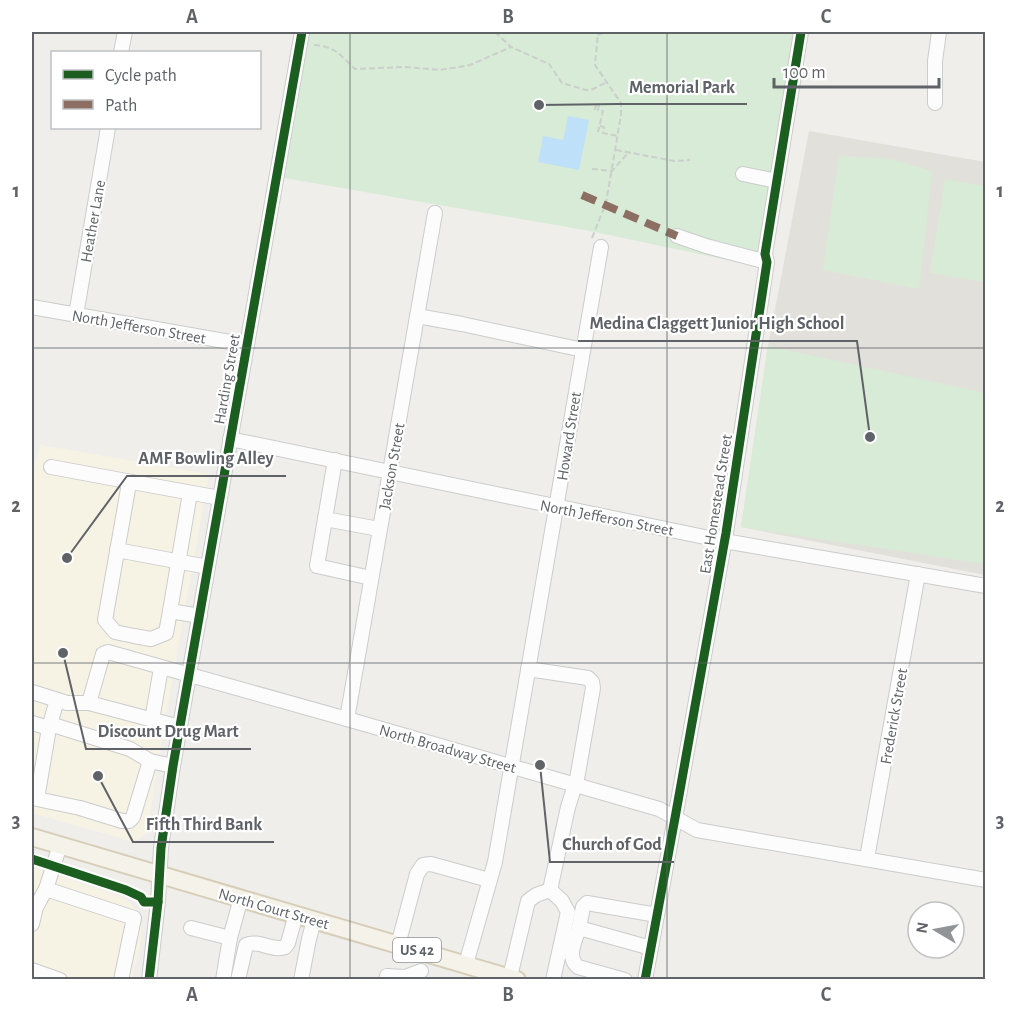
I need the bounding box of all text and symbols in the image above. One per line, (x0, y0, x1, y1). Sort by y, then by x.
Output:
text: A (186, 7, 198, 27)
text: B (502, 7, 514, 27)
text: C (821, 7, 832, 27)
legend (51, 51, 261, 129)
scale bar (774, 51, 939, 89)
text: 100 m (783, 64, 826, 82)
text: Cycle path (105, 67, 177, 85)
callout: Memorial Park (617, 68, 747, 104)
text: Memorial Park (629, 79, 735, 97)
text: Path (105, 97, 137, 115)
street label: Heather Lane (78, 179, 108, 264)
text: 1 (12, 181, 20, 201)
text: 1 (996, 181, 1004, 201)
callout: Medina Claggett Junior High School (578, 305, 857, 341)
street label: North Jefferson Street (71, 307, 207, 347)
text: Medina Claggett Junior High School (589, 315, 845, 333)
street label: Harding Street (211, 333, 243, 426)
street label: Howard Street (554, 391, 584, 482)
street label: Jackson Street (376, 422, 407, 511)
street label: East Homestead Street (697, 433, 735, 575)
callout: AMF Bowling Alley (127, 440, 286, 476)
text: AMF Bowling Alley (138, 450, 275, 468)
text: 2 (11, 496, 21, 516)
text: 2 (995, 496, 1005, 516)
street label: North Jefferson Street (539, 497, 675, 539)
street label: Frederick Street (878, 667, 910, 766)
callout: Discount Drug Mart (86, 713, 251, 749)
street label: North Broadway Street (377, 722, 518, 777)
text: Discount Drug Mart (97, 723, 239, 741)
callout: Fifth Third Bank (133, 806, 274, 842)
text: 3 (12, 811, 20, 831)
text: 3 (996, 811, 1004, 831)
text: Fifth Third Bank (146, 816, 262, 834)
callout: Church of God (550, 826, 674, 862)
text: Church of God (562, 836, 662, 854)
street label: North Court Street (217, 886, 331, 932)
north arrow (906, 900, 966, 960)
text: N (913, 921, 931, 934)
road number: US 42 (393, 938, 441, 962)
text: A (186, 985, 198, 1005)
text: B (502, 985, 514, 1005)
text: C (821, 985, 832, 1005)

